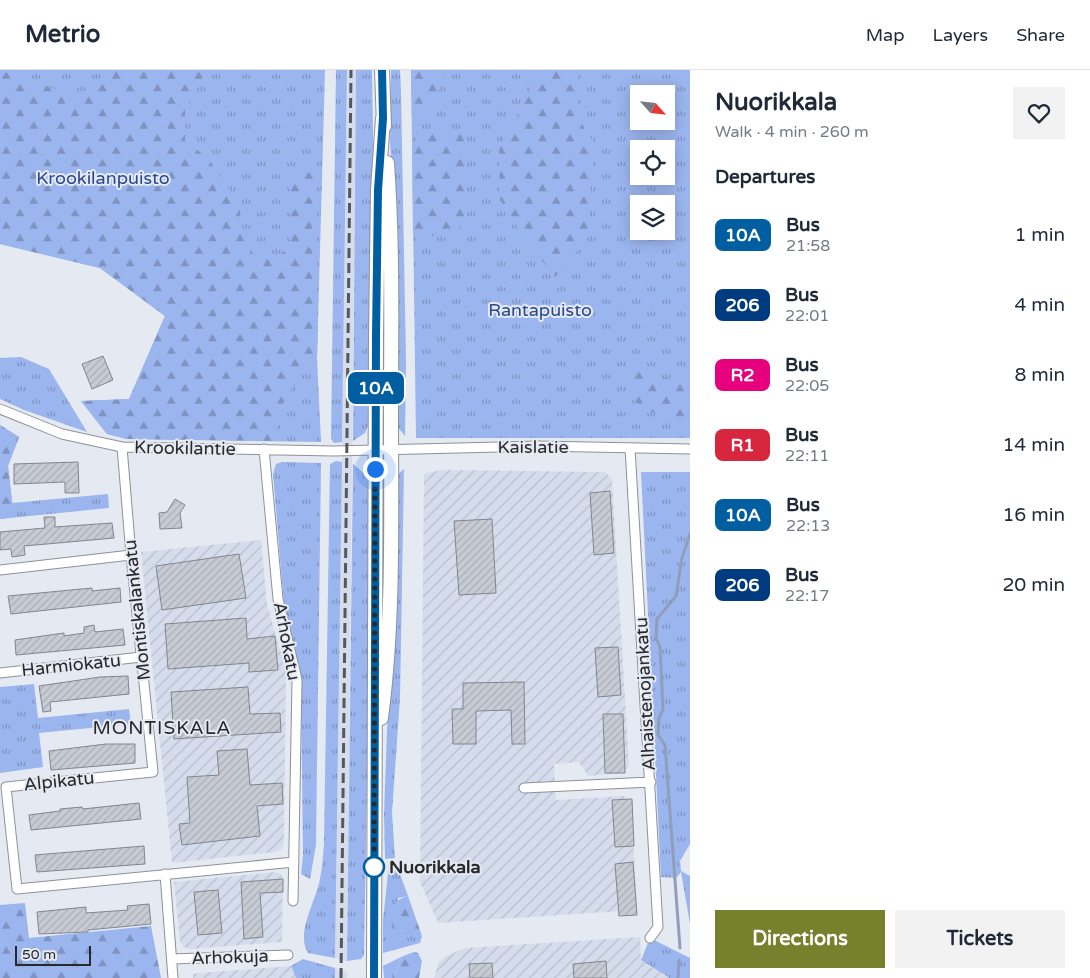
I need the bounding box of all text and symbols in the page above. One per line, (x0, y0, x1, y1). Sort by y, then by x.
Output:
text: Metrio (25, 20, 100, 49)
text: Map (866, 24, 905, 46)
text: Layers (933, 24, 988, 46)
text: Share (1016, 24, 1065, 46)
north arrow (630, 85, 675, 130)
map controls (630, 85, 675, 240)
button: heart (1013, 87, 1065, 139)
text: Nuorikkala (715, 88, 837, 117)
text: Walk · 4 min · 260 m (715, 122, 869, 142)
button: locate (630, 140, 675, 185)
text: Departures (715, 166, 815, 188)
park label: Krookilanpuisto (36, 167, 170, 189)
button: layers (630, 195, 675, 240)
text: Bus (786, 214, 820, 236)
text: 10A (725, 224, 761, 246)
text: 1 min (1014, 224, 1065, 246)
text: 21:58 (786, 236, 830, 256)
text: Bus (785, 284, 819, 306)
text: 206 (726, 294, 759, 316)
text: 4 min (1014, 294, 1065, 316)
park label: Rantapuisto (488, 299, 592, 321)
text: 22:01 (785, 306, 829, 326)
text: Bus (785, 354, 819, 376)
text: R2 (730, 364, 755, 386)
text: 8 min (1014, 364, 1065, 386)
line badge: 10A (347, 372, 405, 404)
text: 22:05 (785, 376, 829, 396)
text: 10A (358, 377, 394, 399)
text: Bus (785, 424, 819, 446)
text: R1 (730, 434, 755, 456)
text: 14 min (1002, 434, 1065, 456)
street label: Krookilantie (134, 436, 236, 460)
street label: Kaislatie (497, 436, 569, 458)
text: 22:11 (785, 446, 829, 466)
your location (363, 457, 388, 482)
text: Bus (786, 494, 820, 516)
text: 10A (725, 504, 761, 526)
text: 16 min (1002, 504, 1065, 526)
text: 22:13 (786, 516, 830, 536)
street label: Montiskalankatu (119, 538, 155, 682)
text: Bus (785, 564, 819, 586)
text: 206 (726, 574, 759, 596)
text: 20 min (1002, 574, 1065, 596)
text: 22:17 (785, 586, 829, 606)
street label: Arhokatu (269, 600, 305, 682)
street label: Alhaistenojankatu (630, 617, 660, 771)
street label: Harmiokatu (20, 649, 122, 681)
district label: MONTISKALA (93, 717, 232, 739)
street label: Alpikatu (23, 766, 95, 796)
marker: Nuorikkala (363, 856, 385, 878)
place label: Nuorikkala (389, 856, 481, 878)
button: Directions (715, 910, 885, 968)
button: Tickets (895, 910, 1065, 968)
scale bar (15, 943, 91, 966)
street label: Arhokuja (191, 945, 269, 969)
text: 50 m (22, 946, 56, 963)

